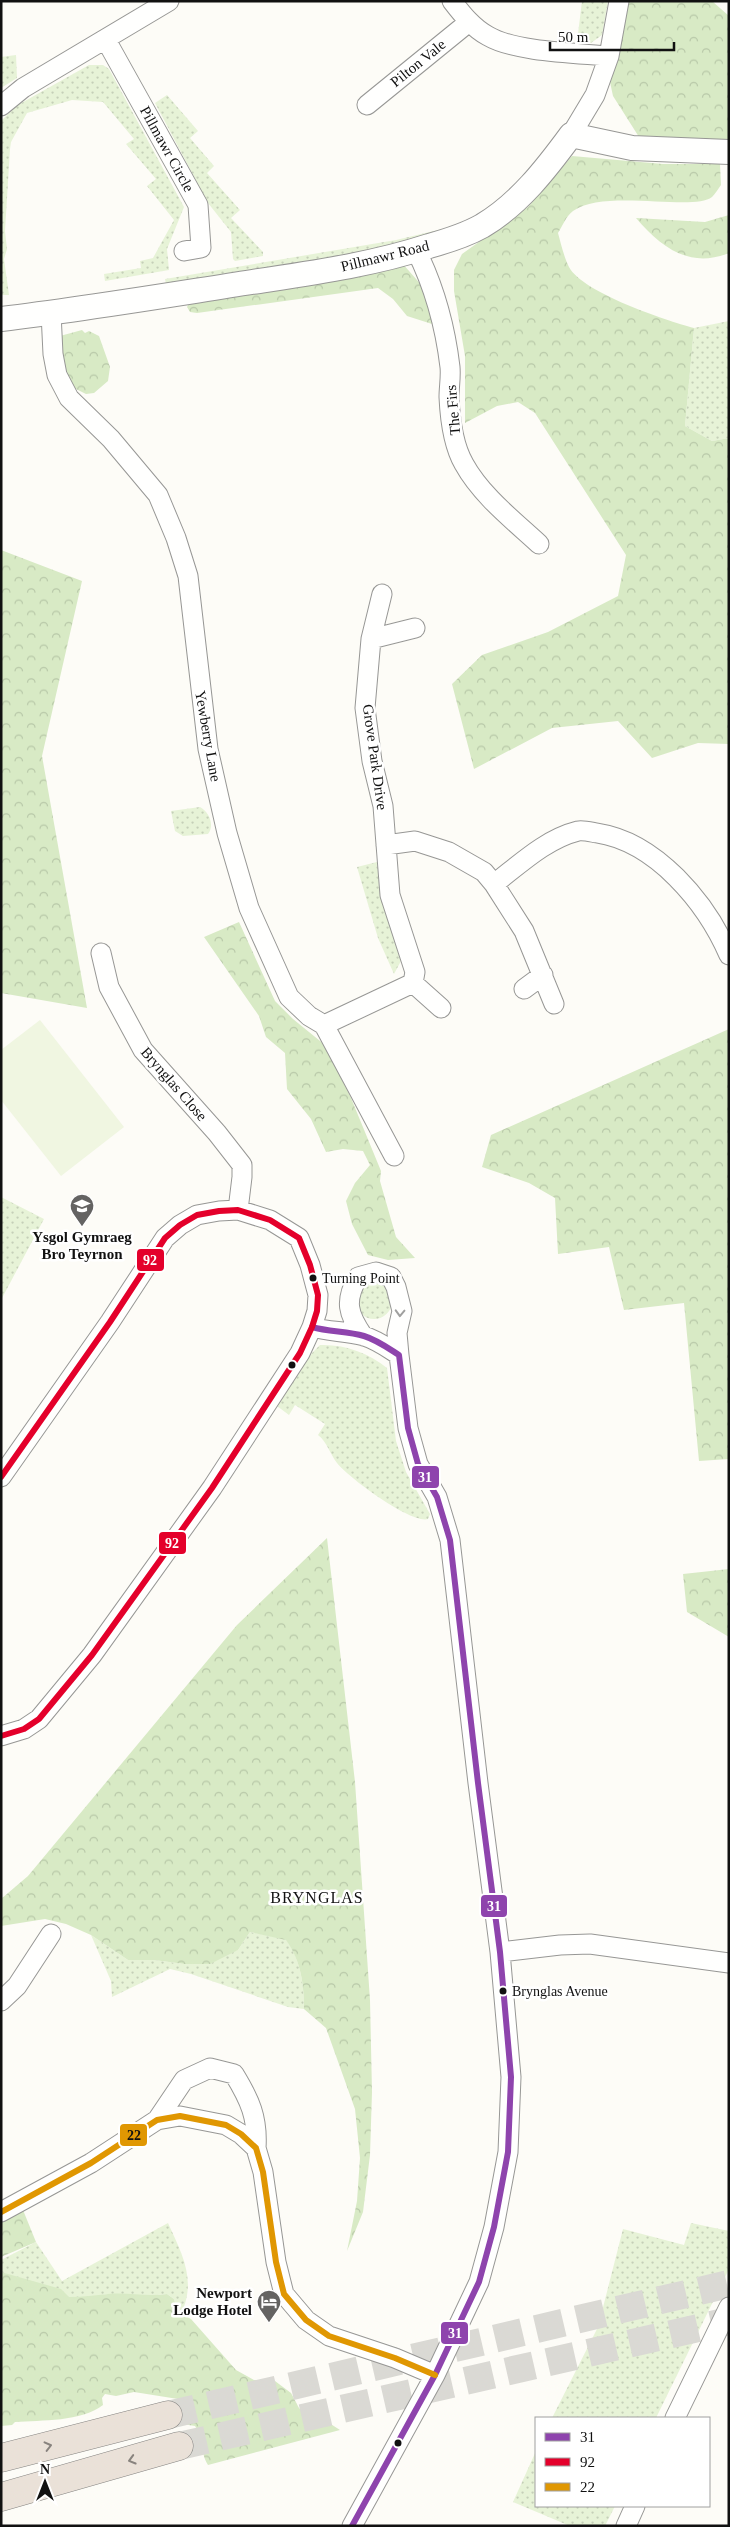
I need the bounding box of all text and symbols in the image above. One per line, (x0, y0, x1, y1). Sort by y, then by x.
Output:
scale bar (550, 20, 674, 52)
text: 50 m (558, 29, 589, 45)
street label: Pilton Vale (387, 36, 449, 90)
street label: Pillmawr Circle (137, 103, 197, 195)
street label: Pillmawr Road (339, 237, 431, 275)
street label: The Firs (443, 384, 463, 436)
street label: Yewberry Lane (192, 689, 224, 783)
street label: Grove Park Drive (360, 703, 390, 811)
street label: Brynglas Close (138, 1044, 210, 1124)
school or university icon: Ysgol Gymraeg Bro Teyrnon (69, 1193, 95, 1227)
place label: Ysgol Gymraeg Bro Teyrnon (32, 1229, 132, 1262)
line badge: 92 (136, 1248, 165, 1272)
text: 92 (143, 1253, 157, 1268)
place label: Turning Point (322, 1271, 400, 1286)
marker: Turning Point (308, 1273, 318, 1283)
one-way arrow (395, 1309, 406, 1317)
unlabelled marker (287, 1360, 297, 1370)
line badge: 31 (411, 1465, 440, 1489)
text: 31 (418, 1470, 432, 1485)
line badge: 92 (158, 1531, 187, 1555)
text: 92 (165, 1536, 179, 1551)
district label: BRYNGLAS (270, 1889, 364, 1906)
line badge: 31 (480, 1894, 508, 1918)
text: 31 (487, 1899, 501, 1914)
place label: Brynglas Avenue (512, 1984, 608, 1999)
marker: Brynglas Avenue (498, 1986, 508, 1996)
line badge: 22 (119, 2123, 148, 2147)
text: 22 (127, 2128, 141, 2143)
place label: Newport Lodge Hotel (173, 2285, 252, 2318)
hotel icon: Newport Lodge Hotel (256, 2289, 282, 2323)
line badge: 31 (440, 2321, 469, 2345)
text: 31 (448, 2326, 462, 2341)
legend (535, 2417, 710, 2507)
text: 31 (580, 2429, 595, 2445)
unlabelled marker (393, 2438, 403, 2448)
one-way arrow (44, 2441, 52, 2451)
one-way arrow (128, 2454, 136, 2464)
text: 92 (580, 2454, 595, 2470)
north arrow (20, 2457, 70, 2507)
text: N (40, 2462, 50, 2477)
text: 22 (580, 2479, 595, 2495)

